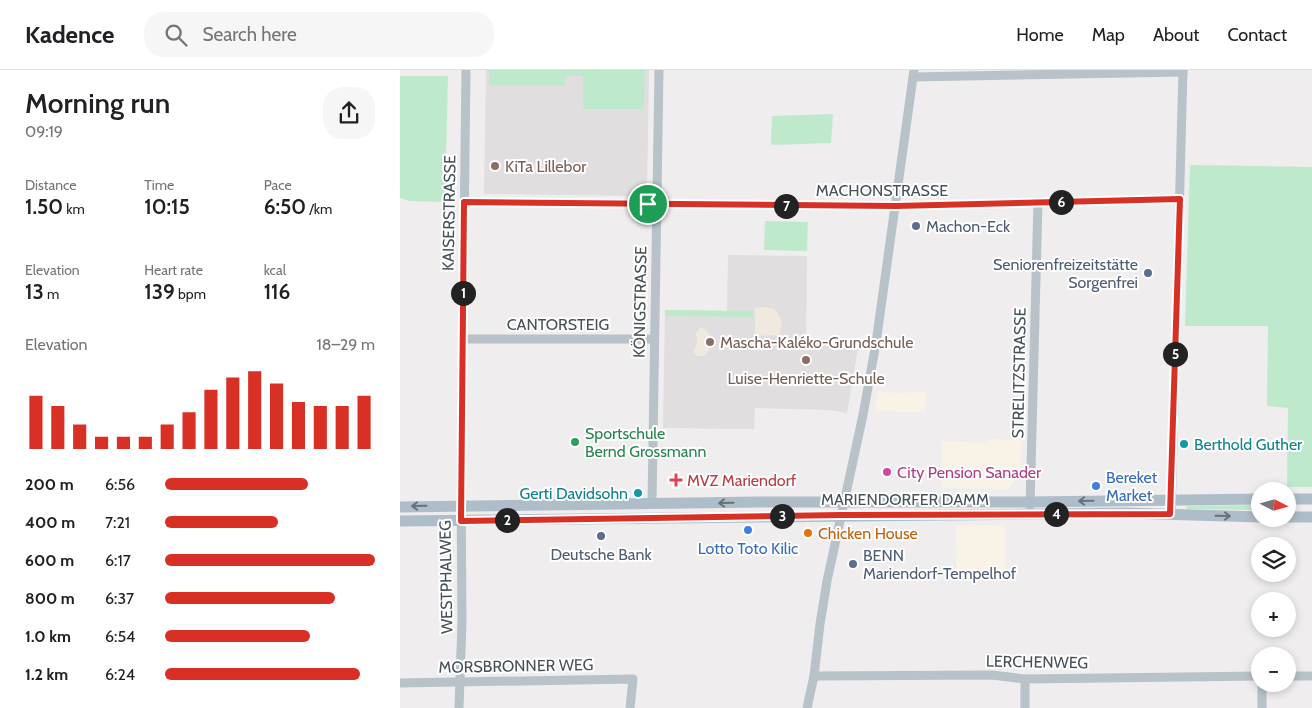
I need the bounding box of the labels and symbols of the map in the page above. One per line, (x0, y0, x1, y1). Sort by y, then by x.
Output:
street label: KAISERSTRASSE (438, 155, 460, 271)
place label: KiTa Lillebor (505, 157, 587, 176)
marker: KiTa Lillebor (489, 160, 501, 172)
street label: MACHONSTRASSE (816, 181, 948, 200)
pin (627, 183, 669, 225)
pin: 6 (1048, 190, 1074, 214)
pin: 7 (774, 194, 798, 218)
place label: Machon-Eck (926, 217, 1011, 236)
marker: Machon-Eck (910, 220, 922, 232)
street label: KÖNIGSTRASSE (630, 246, 650, 358)
place label: Seniorenfreizeitstätte Sorgenfrei (993, 255, 1138, 292)
marker: Seniorenfreizeitstätte Sorgenfrei (1142, 267, 1154, 279)
pin: 1 (450, 280, 476, 306)
street label: STRELITZSTRASSE (1008, 307, 1030, 439)
street label: CANTORSTEIG (507, 315, 609, 334)
place label: Mascha-Kaléko-Grundschule (720, 333, 913, 352)
marker: Mascha-Kaléko-Grundschule (704, 336, 716, 348)
pin: 5 (1162, 342, 1188, 366)
marker: Luise-Henriette-Schule (800, 354, 812, 366)
place label: Luise-Henriette-Schule (727, 369, 885, 388)
place label: Sportschule Bernd Grossmann (585, 424, 706, 461)
place label: Berthold Guther (1194, 435, 1303, 454)
marker: Sportschule Bernd Grossmann (569, 436, 581, 448)
marker: Berthold Guther (1178, 438, 1190, 450)
place label: City Pension Sanader (897, 463, 1042, 482)
marker: City Pension Sanader (881, 466, 893, 478)
place label: Bereket Market (1106, 468, 1158, 505)
place label: MVZ Mariendorf (687, 471, 797, 490)
marker: MVZ Mariendorf (669, 473, 683, 487)
marker: Bereket Market (1090, 480, 1102, 492)
north arrow (1251, 482, 1296, 528)
place label: Gerti Davidsohn (520, 484, 628, 503)
marker: Gerti Davidsohn (632, 487, 644, 499)
street label: MARIENDORFER DAMM (821, 490, 989, 509)
one-way arrow (1078, 496, 1094, 506)
one-way arrow (718, 498, 734, 508)
one-way arrow (411, 502, 427, 511)
pin: 4 (1044, 502, 1068, 526)
pin: 3 (770, 504, 794, 528)
pin: 2 (494, 508, 520, 532)
one-way arrow (1215, 511, 1231, 521)
street label: WESTPHALWEG (436, 520, 456, 634)
marker: Lotto Toto Kilic (742, 524, 754, 536)
place label: Chicken House (818, 524, 918, 543)
marker: Chicken House (802, 527, 814, 539)
marker: Deutsche Bank (595, 530, 607, 542)
place label: Lotto Toto Kilic (698, 539, 798, 558)
place label: Deutsche Bank (550, 545, 652, 564)
place label: BENN Mariendorf-Tempelhof (863, 546, 1017, 583)
marker: BENN Mariendorf-Tempelhof (847, 558, 859, 570)
street label: LERCHENWEG (986, 652, 1088, 672)
street label: MORSBRONNER WEG (438, 655, 594, 677)

